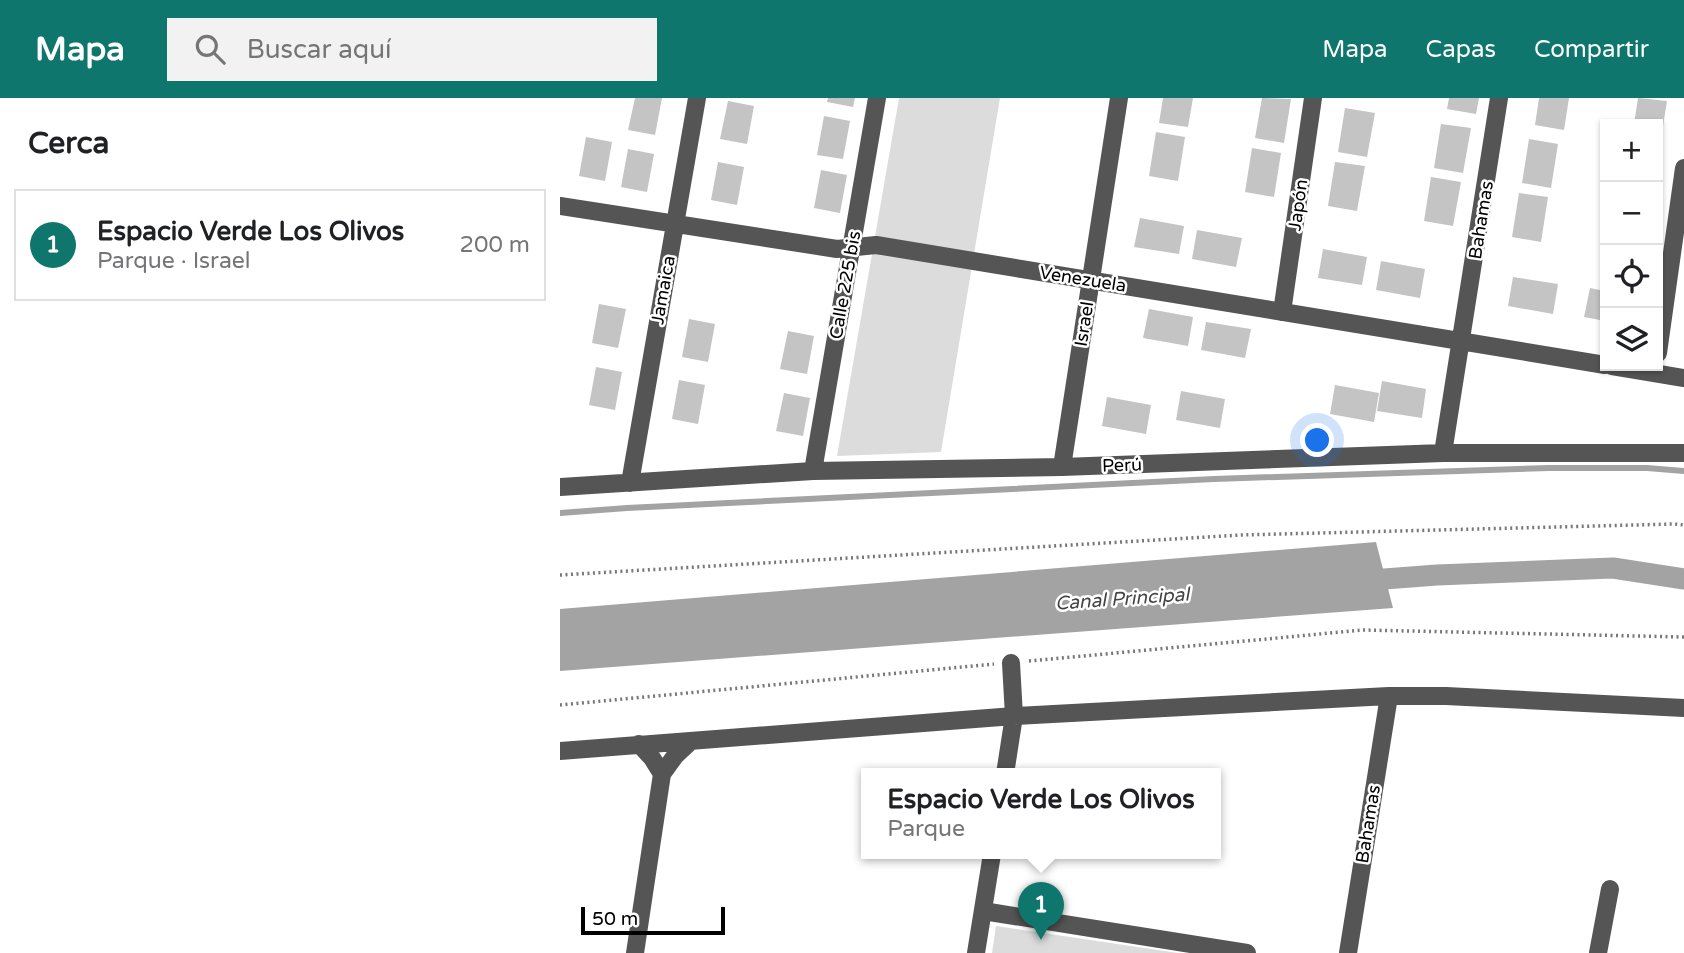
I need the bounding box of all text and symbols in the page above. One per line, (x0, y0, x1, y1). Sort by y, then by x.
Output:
search box (167, 18, 657, 81)
text: Mapa (35, 30, 125, 69)
icon: search (191, 30, 229, 68)
text: Buscar aquí (247, 34, 391, 65)
text: Mapa (1322, 35, 1388, 64)
text: Capas (1426, 35, 1496, 64)
text: Compartir (1534, 35, 1649, 64)
map controls (1600, 119, 1663, 371)
button: + (1600, 119, 1663, 182)
text: Cerca (28, 125, 109, 162)
street label: Japón (1284, 178, 1312, 232)
street label: Bahamas (1464, 179, 1498, 261)
button: − (1600, 182, 1663, 245)
text: Espacio Verde Los Olivos (97, 216, 404, 247)
street label: Calle 225 bis (825, 229, 865, 341)
text: 1 (46, 231, 60, 259)
text: 200 m (460, 231, 530, 259)
button: locate (1600, 245, 1663, 308)
text: Parque · Israel (97, 247, 251, 275)
street label: Jamaica (646, 254, 680, 326)
street label: Venezuela (1038, 261, 1128, 297)
street label: Israel (1070, 300, 1098, 348)
button: layers (1600, 308, 1663, 371)
your location (1300, 423, 1334, 457)
street label: Perú (1102, 453, 1142, 477)
water label: Canal Principal (1054, 583, 1192, 615)
popup (861, 768, 1221, 859)
street label: Bahamas (1351, 783, 1385, 865)
text: Espacio Verde Los Olivos (887, 784, 1195, 815)
text: Parque (887, 815, 965, 843)
pin: 1 (1018, 882, 1064, 940)
scale bar (581, 904, 724, 936)
text: 50 m (592, 908, 638, 930)

